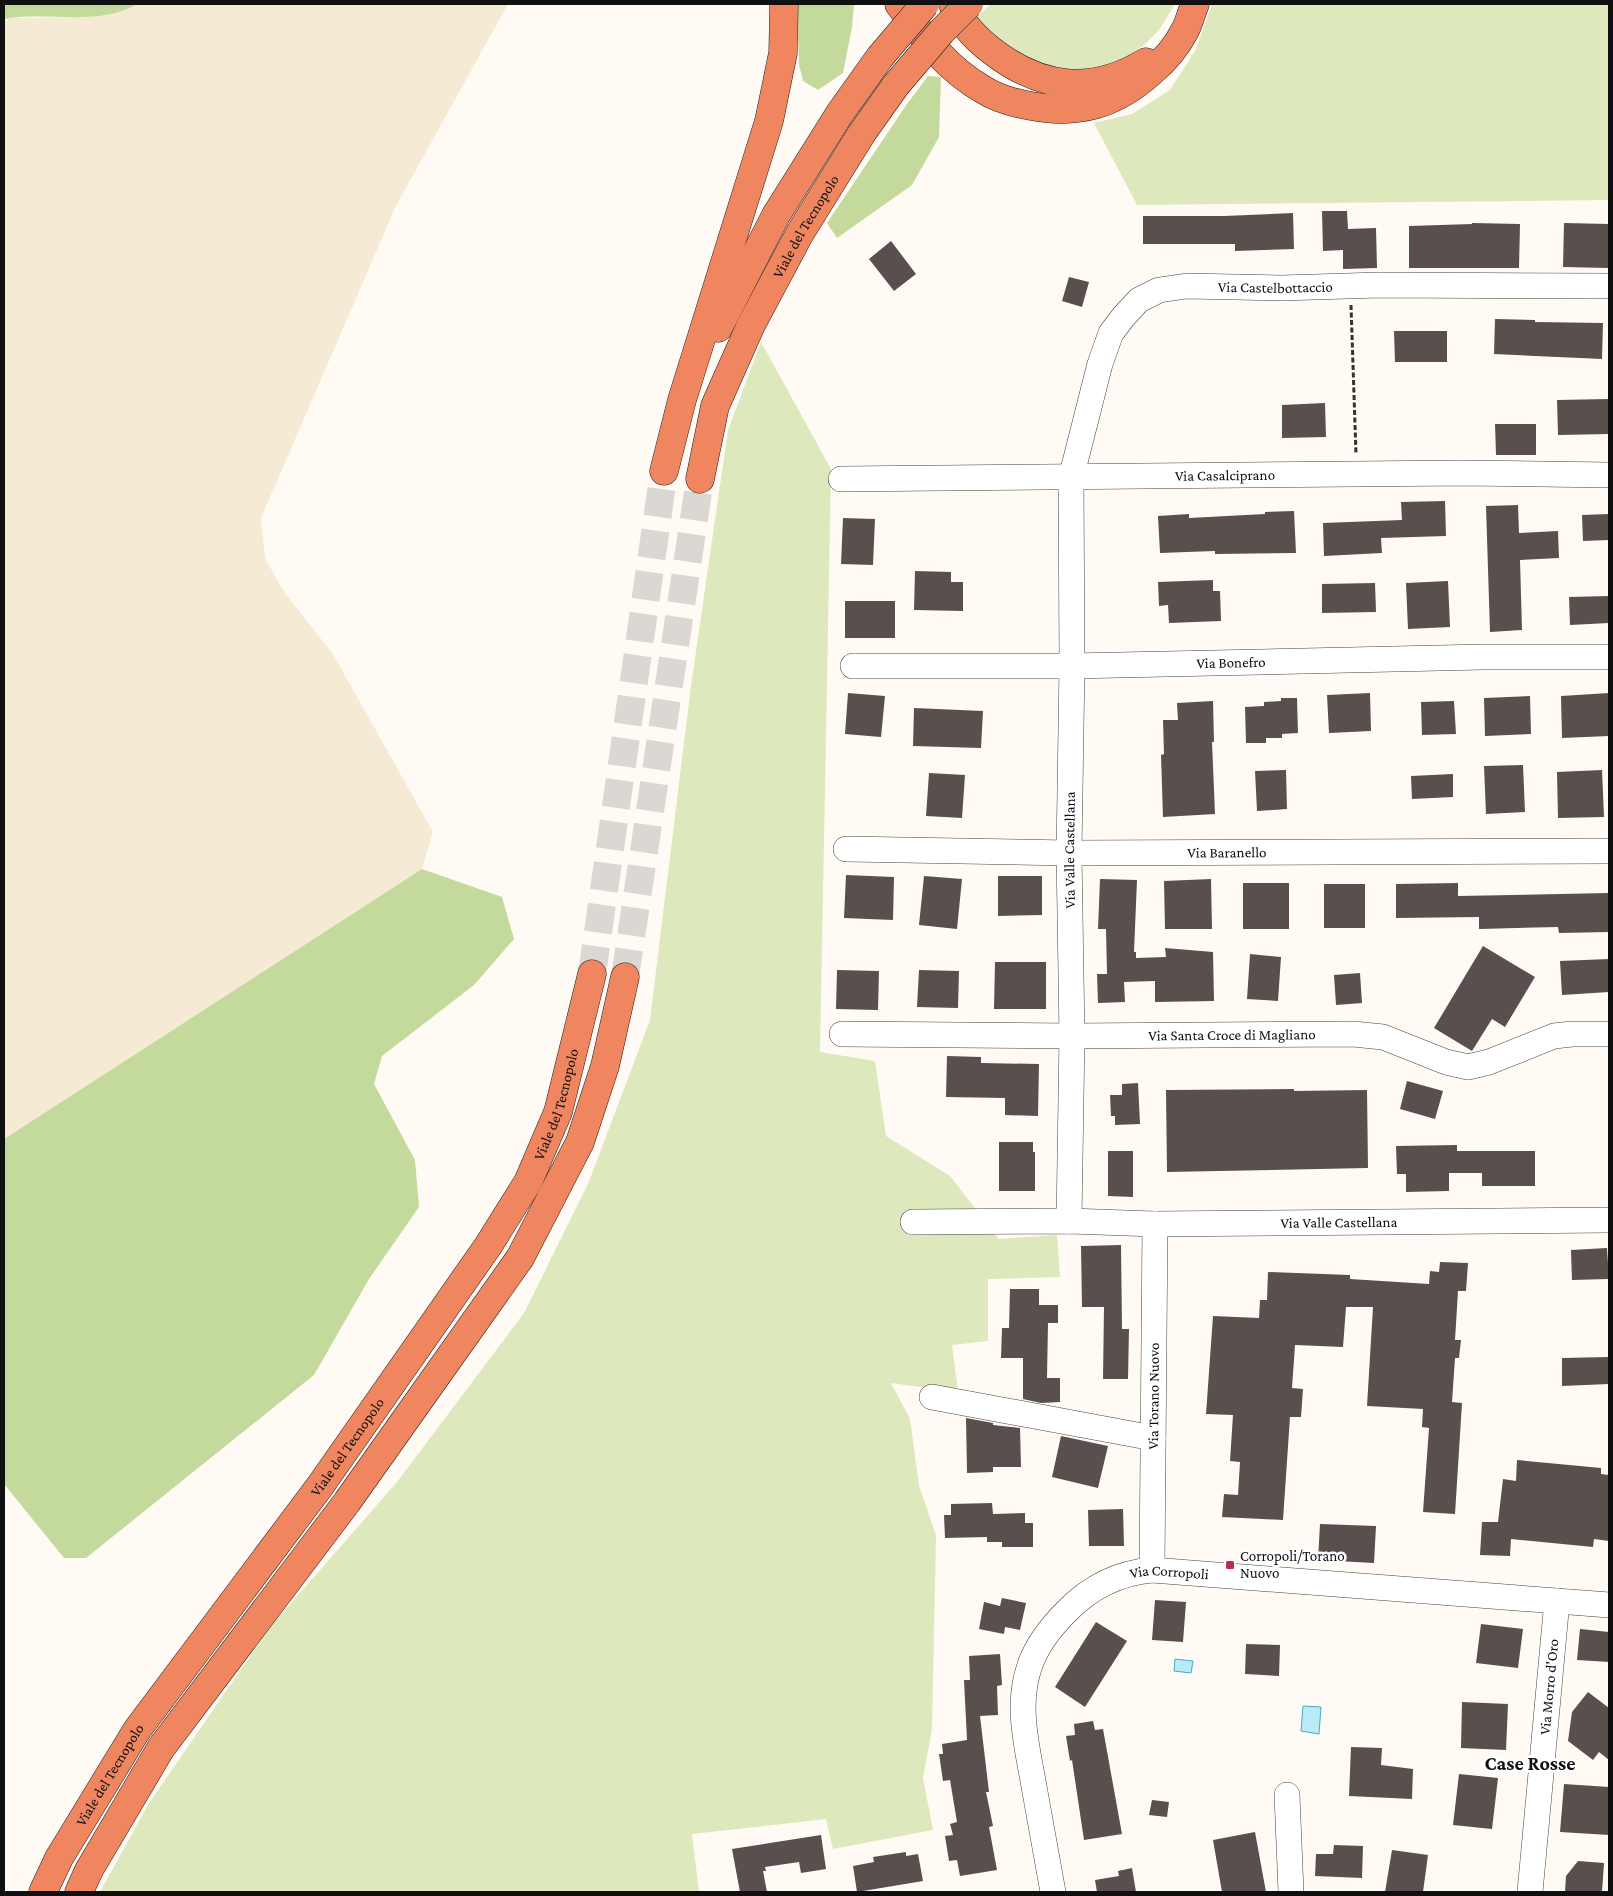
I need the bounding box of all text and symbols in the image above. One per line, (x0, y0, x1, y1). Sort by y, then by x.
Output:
street label: Viale del Tecnopolo (770, 172, 842, 281)
street label: Via Castelbottaccio (1218, 278, 1333, 296)
street label: Via Casalciprano (1175, 467, 1275, 484)
street label: Via Bonefro (1196, 654, 1266, 671)
street label: Via Valle Castellana (1061, 791, 1078, 909)
street label: Via Baranello (1187, 844, 1267, 861)
street label: Via Santa Croce di Magliano (1148, 1026, 1316, 1044)
street label: Viale del Tecnopolo (530, 1047, 581, 1162)
street label: Via Valle Castellana (1280, 1214, 1398, 1231)
street label: Via Torano Nuovo (1145, 1343, 1162, 1450)
street label: Viale del Tecnopolo (307, 1395, 387, 1499)
place label: Corropoli/Torano Nuovo (1240, 1548, 1345, 1581)
marker: Corropoli/Torano Nuovo (1224, 1559, 1236, 1571)
street label: Via Corropoli (1128, 1562, 1209, 1582)
street label: Via Morro d'Oro (1537, 1638, 1561, 1736)
street label: Viale del Tecnopolo (73, 1721, 147, 1829)
district label: Case Rosse (1485, 1752, 1575, 1774)

